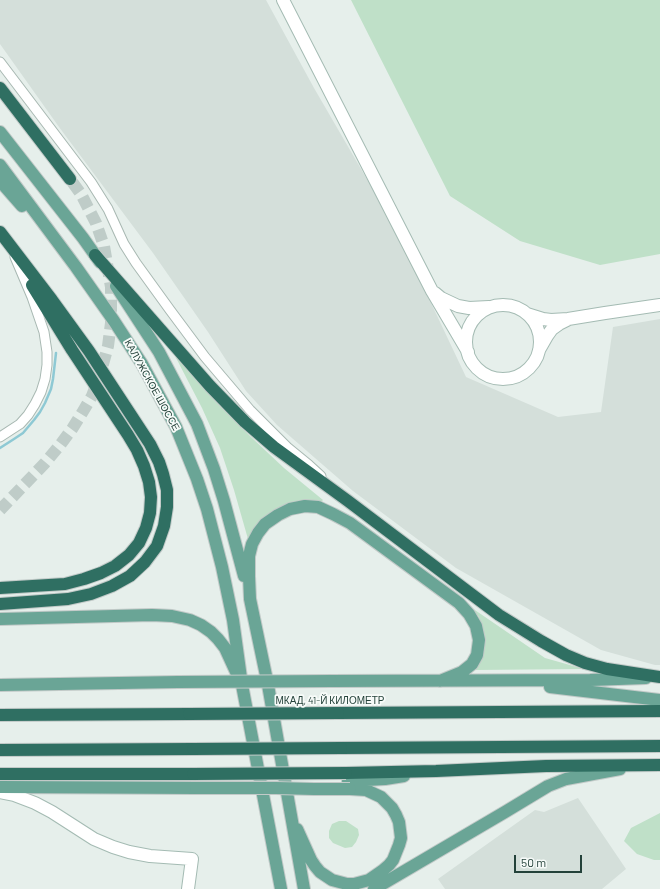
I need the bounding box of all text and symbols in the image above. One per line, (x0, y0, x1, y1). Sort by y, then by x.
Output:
street label: КАЛУЖСКОЕ ШОССЕ (122, 337, 182, 433)
street label: МКАД, 41-Й КИЛОМЕТР (276, 695, 384, 707)
scale bar (516, 847, 584, 873)
text: 50 m (521, 855, 546, 869)

